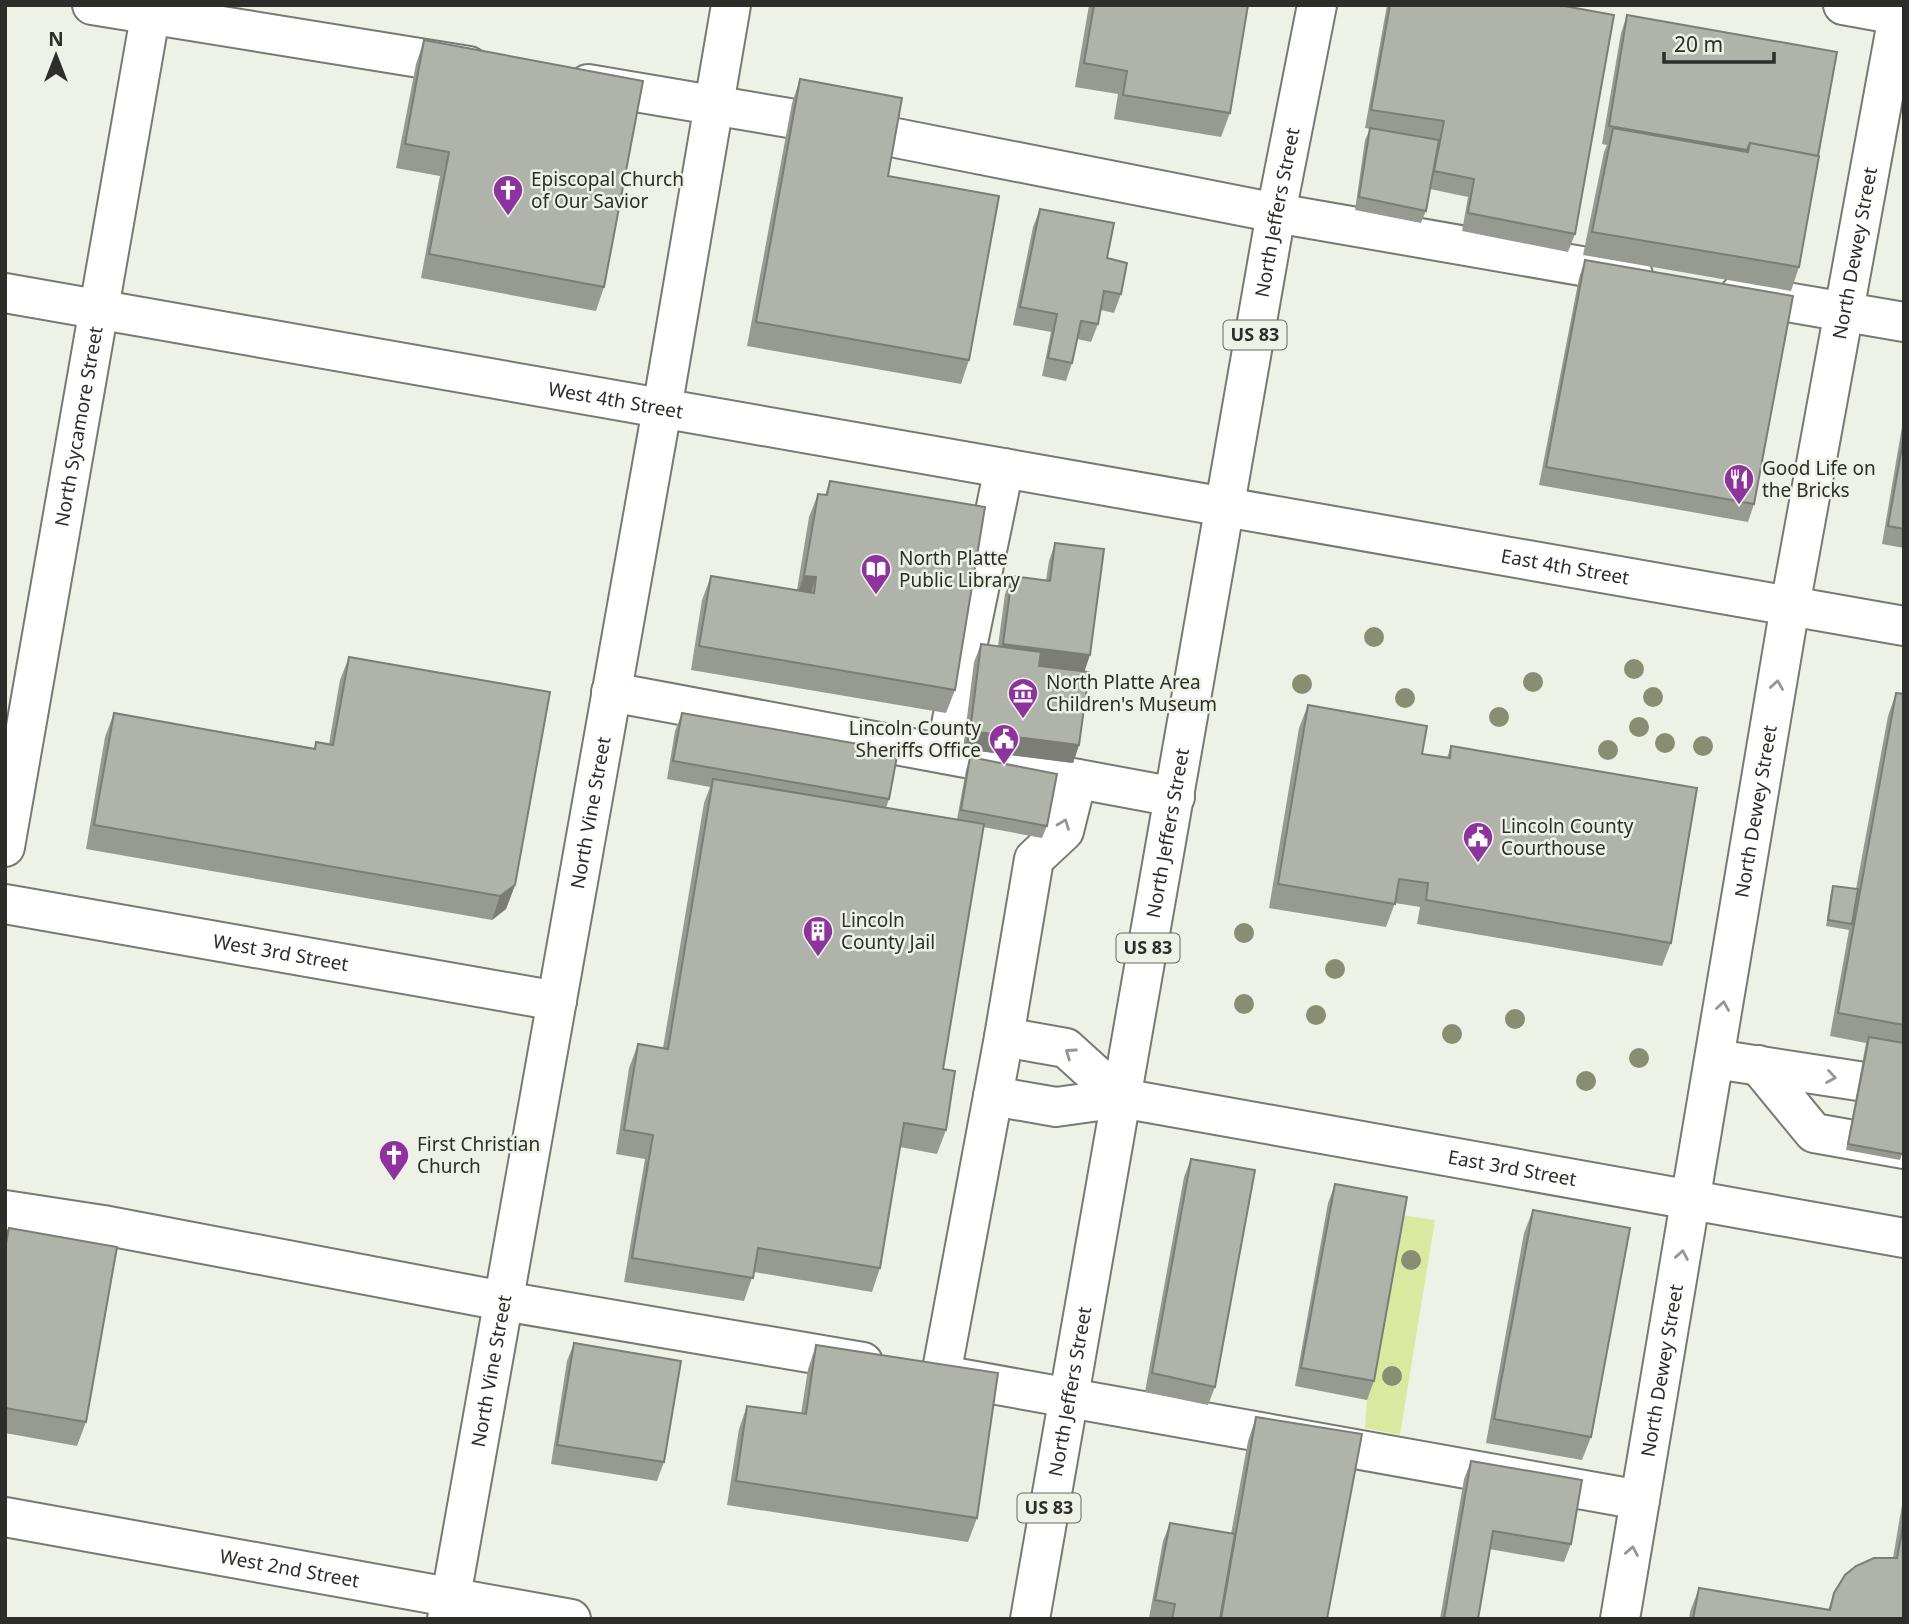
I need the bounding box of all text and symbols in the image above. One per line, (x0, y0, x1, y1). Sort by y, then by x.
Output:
north arrow (21, 21, 91, 91)
scale bar (1664, 21, 1774, 65)
text: N (48, 26, 64, 52)
text: 20 m (1674, 30, 1723, 58)
street label: North Jeffers Street (1248, 125, 1306, 299)
street label: North Dewey Street (1826, 165, 1883, 341)
place label: Episcopal Church of Our Savior (531, 166, 684, 214)
church icon: Episcopal Church of Our Savior (491, 173, 525, 217)
road number: US 83 (1224, 320, 1286, 349)
street label: North Sycamore Street (48, 324, 109, 528)
street label: West 4th Street (546, 375, 685, 425)
place label: Good Life on the Bricks (1762, 455, 1876, 503)
restaurant icon: Good Life on the Bricks (1722, 462, 1756, 506)
street label: East 4th Street (1499, 543, 1631, 591)
place label: North Platte Public Library (899, 545, 1020, 593)
library icon: North Platte Public Library (859, 552, 893, 596)
place label: North Platte Area Children's Museum (1046, 669, 1217, 717)
museum icon: North Platte Area Children's Museum (1006, 676, 1040, 720)
one-way arrow (1769, 679, 1784, 691)
place label: Lincoln County Sheriffs Office (849, 715, 981, 763)
public building icon: Lincoln County Sheriffs Office (987, 722, 1021, 766)
street label: North Dewey Street (1728, 723, 1783, 900)
street label: North Vine Street (564, 734, 617, 891)
street label: North Jeffers Street (1140, 746, 1195, 920)
place label: Lincoln County Courthouse (1501, 813, 1634, 861)
one-way arrow (1056, 819, 1070, 831)
public building icon: Lincoln County Courthouse (1461, 820, 1495, 864)
place label: Lincoln County Jail (841, 907, 935, 955)
building icon: Lincoln County Jail (801, 914, 835, 958)
street label: West 3rd Street (211, 928, 351, 977)
road number: US 83 (1116, 933, 1180, 962)
one-way arrow (1715, 1000, 1730, 1012)
one-way arrow (1065, 1049, 1078, 1062)
one-way arrow (1825, 1069, 1836, 1084)
place label: First Christian Church (417, 1131, 540, 1179)
church icon: First Christian Church (377, 1138, 411, 1182)
street label: East 3rd Street (1446, 1144, 1579, 1192)
one-way arrow (1674, 1249, 1689, 1261)
street label: North Dewey Street (1634, 1282, 1689, 1459)
street label: North Vine Street (465, 1293, 517, 1449)
street label: North Jeffers Street (1042, 1304, 1097, 1478)
road number: US 83 (1018, 1493, 1080, 1522)
street label: West 2nd Street (218, 1543, 361, 1594)
one-way arrow (1624, 1546, 1639, 1557)

